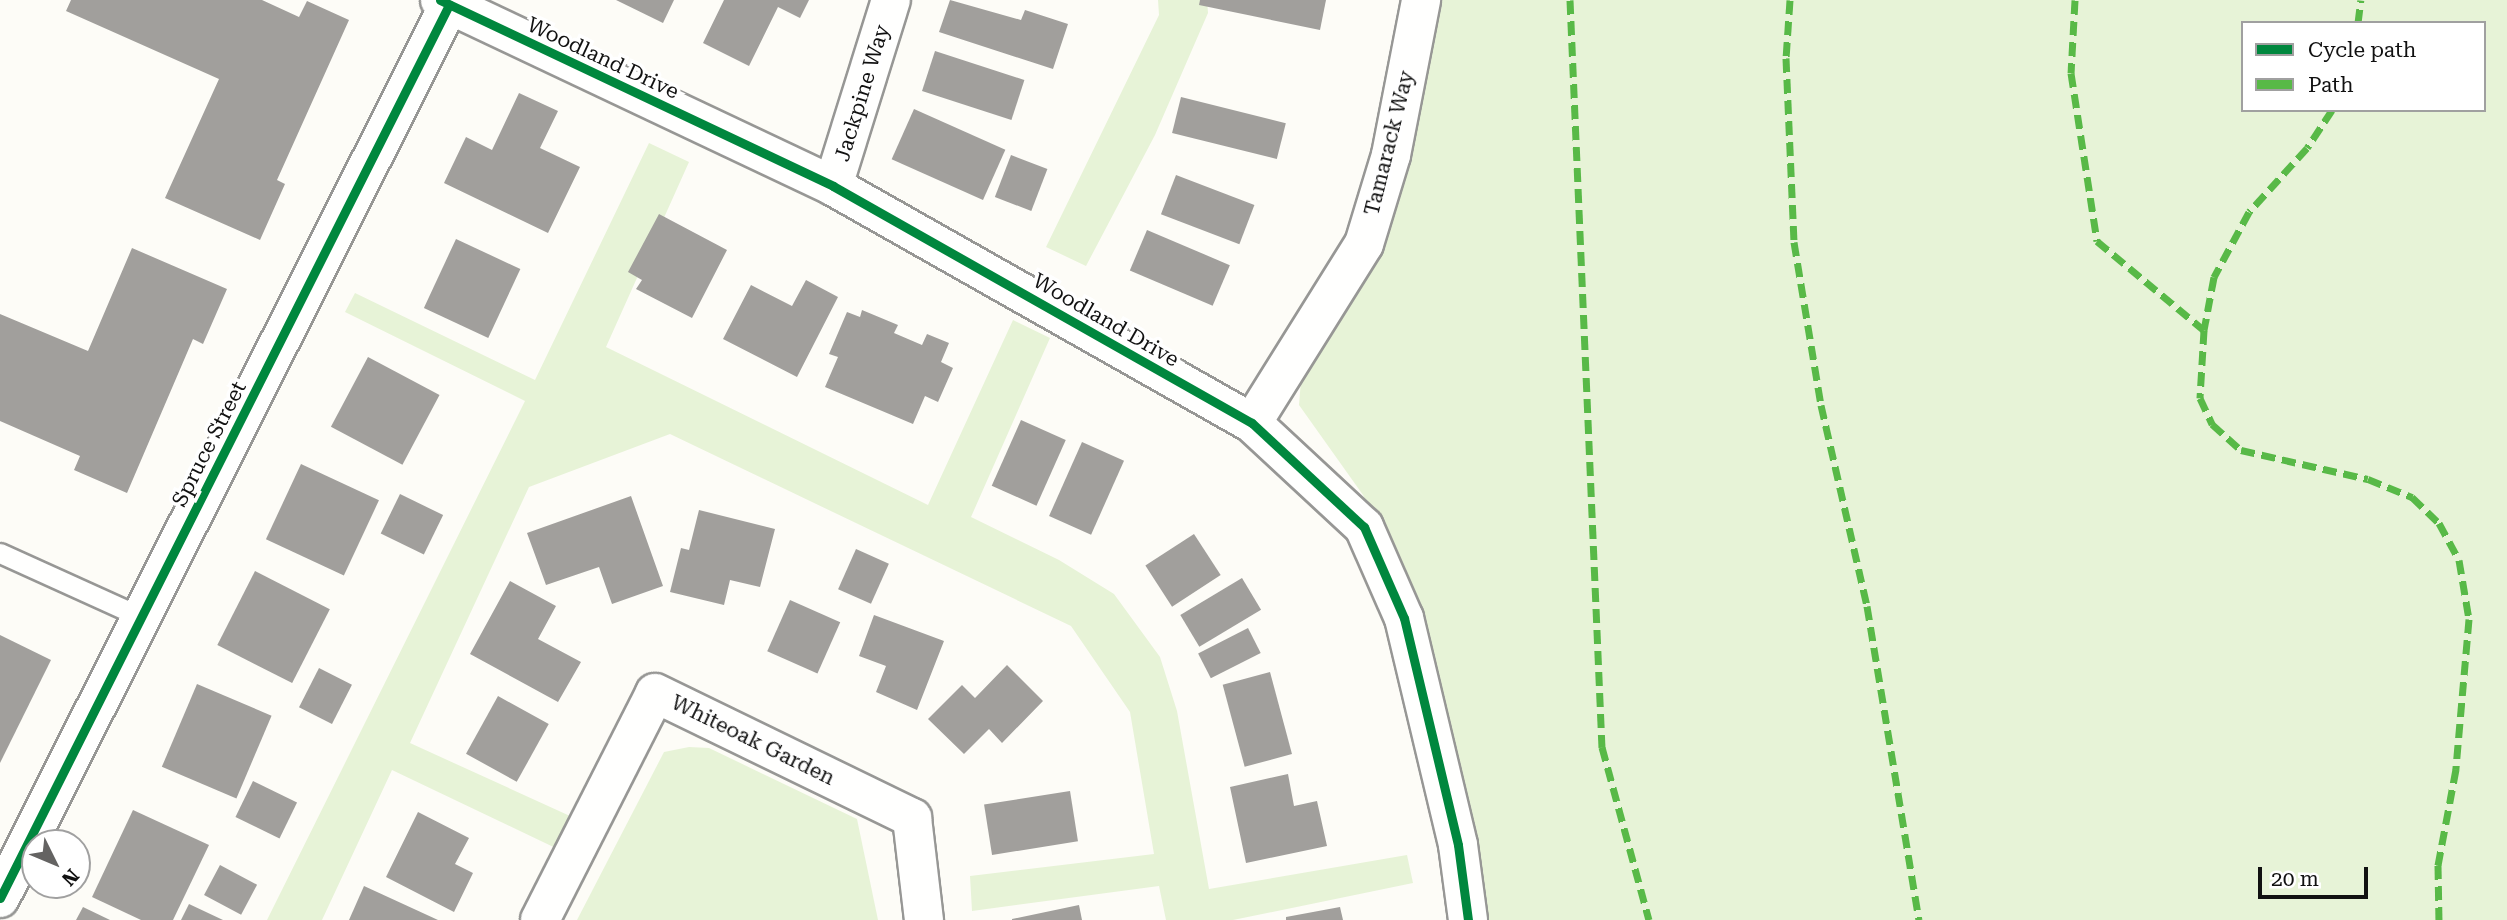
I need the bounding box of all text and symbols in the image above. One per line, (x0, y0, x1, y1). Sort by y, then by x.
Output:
street label: Woodland Drive (523, 12, 683, 104)
legend (2241, 21, 2486, 112)
street label: Jackpine Way (829, 22, 895, 164)
text: Cycle path (2308, 38, 2416, 62)
street label: Tamarack Way (1359, 68, 1419, 218)
text: Path (2308, 73, 2354, 97)
street label: Woodland Drive (1028, 268, 1184, 372)
street label: Spruce Street (167, 377, 251, 511)
street label: Whiteoak Garden (667, 689, 839, 791)
north arrow (21, 829, 91, 899)
scale bar (2262, 853, 2372, 897)
text: N (57, 864, 84, 890)
text: 20 m (2271, 867, 2319, 891)

